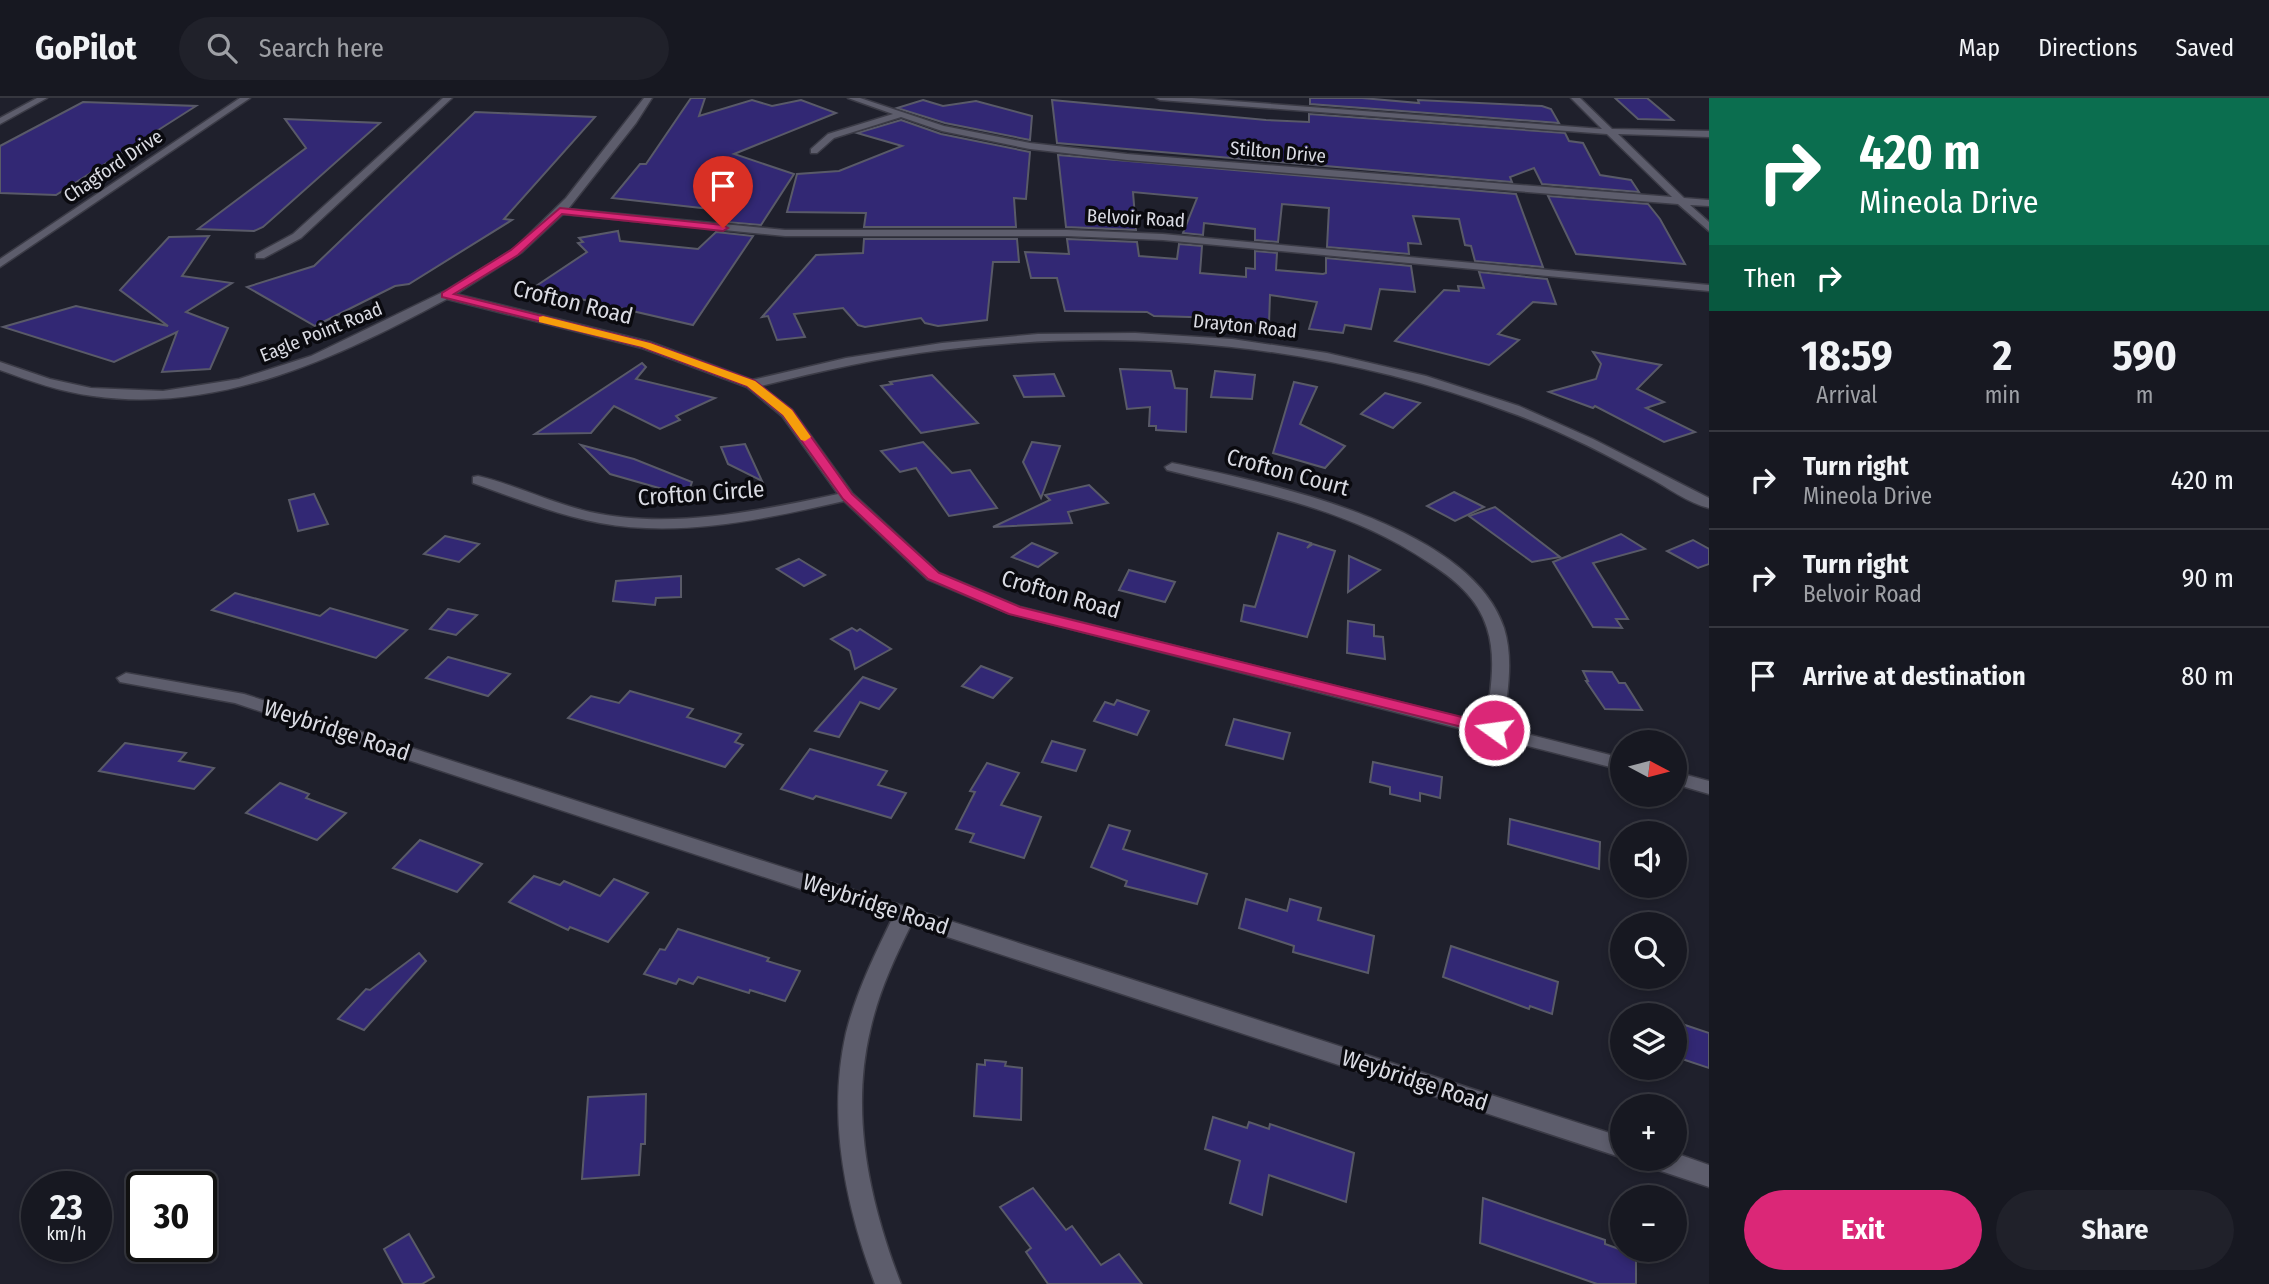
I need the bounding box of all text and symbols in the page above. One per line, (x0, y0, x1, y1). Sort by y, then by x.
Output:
search box (179, 17, 669, 80)
text: GoPilot (35, 28, 137, 68)
icon: search (203, 29, 241, 67)
text: Search here (259, 33, 384, 64)
text: Map (1959, 34, 2000, 62)
text: Directions (2038, 34, 2137, 62)
text: Saved (2175, 34, 2234, 62)
text: 420 m (1859, 123, 1981, 182)
street label: Chagford Drive (59, 125, 167, 207)
icon: right (1744, 126, 1835, 217)
street label: Stilton Drive (1229, 136, 1327, 168)
pin (693, 156, 753, 228)
icon: arrive (704, 167, 742, 205)
text: Mineola Drive (1859, 183, 2039, 221)
street label: Belvoir Road (1086, 204, 1186, 232)
icon: right (1810, 259, 1848, 297)
text: Then (1744, 263, 1796, 294)
street label: Crofton Road (510, 274, 636, 330)
street label: Eagle Point Road (257, 297, 385, 367)
street label: Drayton Road (1192, 309, 1298, 343)
text: 18:59 (1801, 331, 1893, 381)
text: 2 (1993, 331, 2012, 381)
text: 590 (2112, 331, 2177, 381)
text: Arrival (1816, 381, 1877, 409)
text: min (1985, 381, 2020, 409)
text: m (2136, 381, 2153, 409)
street label: Crofton Court (1224, 442, 1353, 502)
text: Turn right (1803, 451, 1909, 482)
icon: right (1744, 461, 1782, 499)
text: 420 m (2171, 465, 2234, 496)
street label: Crofton Circle (637, 475, 765, 511)
text: Mineola Drive (1803, 482, 1932, 510)
text: Turn right (1803, 549, 1909, 580)
icon: right (1744, 559, 1782, 597)
text: 90 m (2182, 563, 2234, 594)
street label: Crofton Road (998, 564, 1124, 624)
text: Belvoir Road (1803, 580, 1922, 608)
icon: arrive (1744, 657, 1782, 695)
text: Arrive at destination (1803, 661, 2026, 692)
text: 80 m (2181, 661, 2234, 692)
street label: Weybridge Road (260, 693, 414, 767)
position arrow (1457, 693, 1531, 767)
north arrow (1610, 730, 1687, 807)
map controls (1610, 730, 1687, 1262)
button: sound (1610, 821, 1687, 898)
street label: Weybridge Road (799, 867, 953, 941)
button: search (1610, 912, 1687, 989)
button: layers (1610, 1003, 1687, 1080)
street label: Weybridge Road (1338, 1043, 1492, 1117)
button: + (1610, 1094, 1687, 1171)
speed limit sign: 30 (126, 1171, 217, 1262)
button: − (1610, 1185, 1687, 1262)
text: 23 (50, 1186, 83, 1228)
button: Exit (1744, 1190, 1982, 1270)
button: Share (1996, 1190, 2234, 1270)
text: km/h (46, 1223, 87, 1245)

